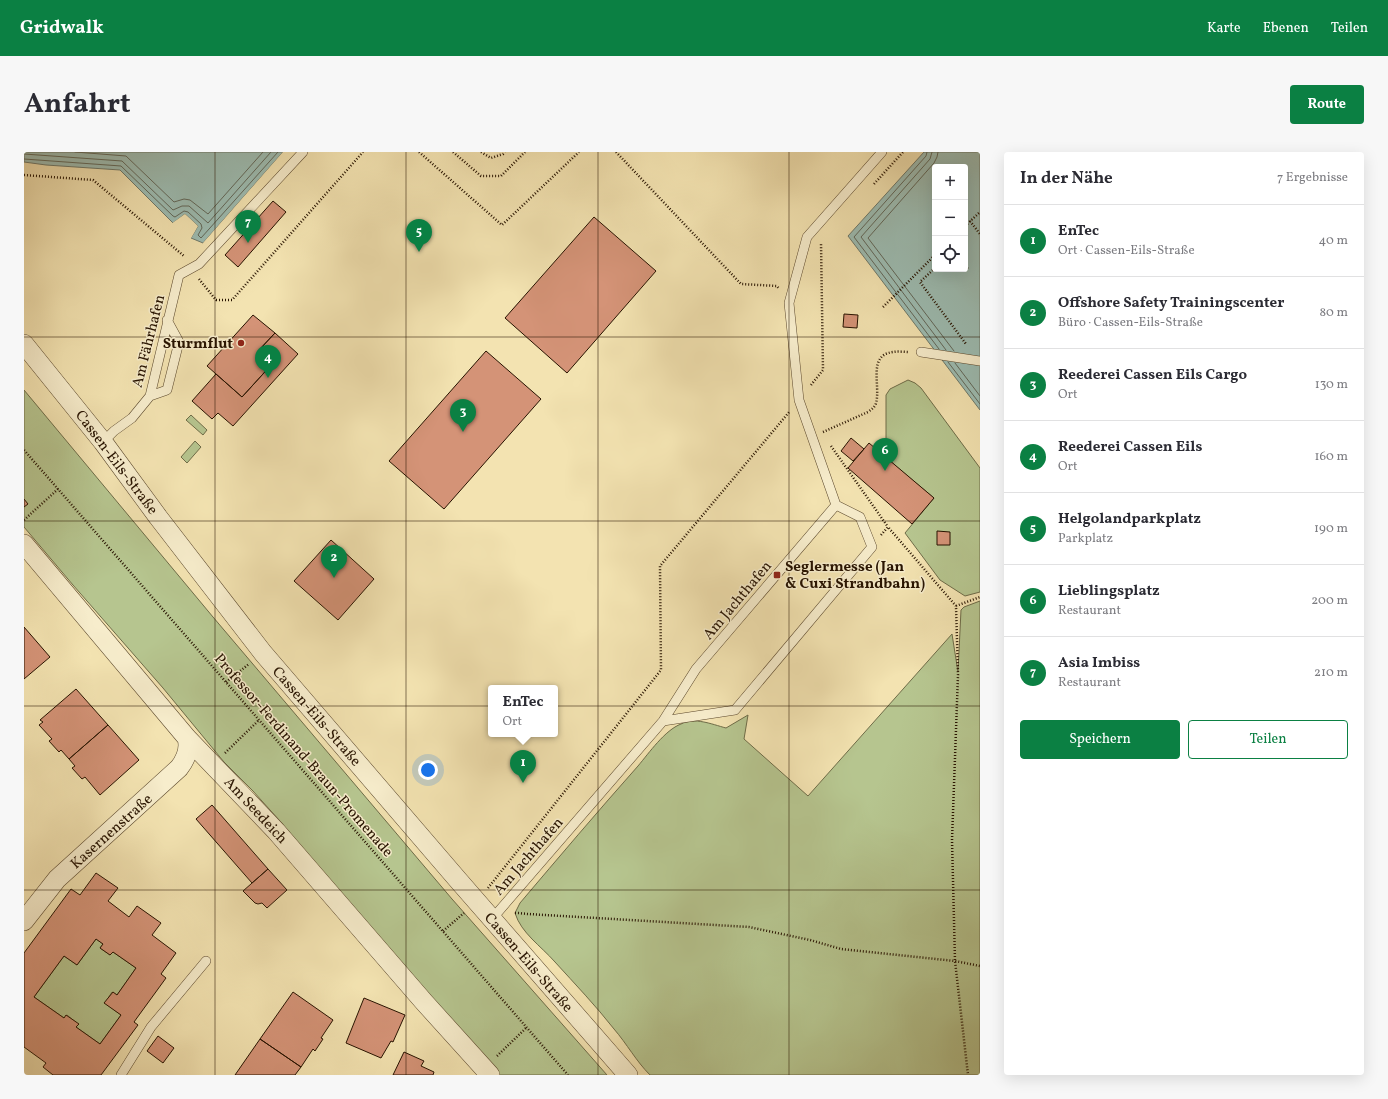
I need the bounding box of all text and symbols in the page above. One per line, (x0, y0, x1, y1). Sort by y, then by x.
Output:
text: Gridwalk (20, 15, 104, 41)
text: Karte (1207, 19, 1241, 38)
text: Ebenen (1263, 19, 1309, 38)
text: Teilen (1331, 19, 1368, 38)
text: Anfahrt (24, 85, 131, 124)
button: Route (1290, 85, 1364, 124)
map controls (932, 164, 968, 272)
button: + (932, 164, 968, 200)
text: In der Nähe (1020, 167, 1113, 190)
text: 7 Ergebnisse (1277, 169, 1348, 187)
button: − (932, 200, 968, 236)
pin: 7 (235, 210, 261, 243)
pin: 5 (406, 219, 432, 252)
text: EnTec (1058, 221, 1099, 242)
text: 1 (1030, 232, 1036, 250)
text: 40 m (1319, 232, 1348, 250)
button: locate (932, 236, 968, 272)
text: Ort · Cassen-Eils-Straße (1058, 242, 1195, 260)
street label: Am Fährhafen (128, 293, 171, 390)
text: Offshore Safety Trainingscenter (1058, 293, 1284, 314)
text: 2 (1030, 304, 1036, 322)
text: 80 m (1319, 304, 1348, 322)
text: Büro · Cassen-Eils-Straße (1058, 314, 1203, 332)
place label: Sturmflut (163, 334, 233, 355)
marker: Sturmflut (236, 338, 246, 348)
pin: 4 (255, 345, 281, 378)
text: Reederei Cassen Eils Cargo (1058, 365, 1247, 386)
text: 3 (1030, 376, 1036, 394)
text: 130 m (1315, 376, 1348, 394)
text: Ort (1058, 386, 1078, 404)
pin: 3 (450, 399, 476, 432)
street label: Cassen-Eils-Straße (69, 406, 162, 520)
text: Reederei Cassen Eils (1058, 437, 1202, 458)
pin: 6 (872, 438, 898, 471)
text: 4 (1029, 448, 1037, 466)
text: 160 m (1314, 448, 1348, 466)
text: Ort (1058, 458, 1078, 476)
text: Helgolandparkplatz (1058, 509, 1201, 530)
text: 5 (1030, 520, 1036, 538)
text: 190 m (1314, 520, 1348, 538)
text: Parkplatz (1058, 530, 1113, 548)
pin: 2 (321, 545, 347, 578)
street label: Am Jachthafen (699, 557, 778, 645)
place label: Seglermesse (Jan & Cuxi Strandbahn) (785, 557, 925, 595)
marker: Seglermesse (Jan & Cuxi Strandbahn) (772, 570, 782, 580)
text: Lieblingsplatz (1058, 581, 1160, 602)
text: 6 (1029, 592, 1037, 610)
text: 200 m (1311, 592, 1348, 610)
text: Restaurant (1058, 602, 1121, 620)
street label: Professor-Ferdinand-Braun-Promenade (208, 650, 397, 862)
text: Asia Imbiss (1058, 653, 1140, 674)
street label: Cassen-Eils-Straße (267, 663, 365, 771)
text: 7 (1030, 664, 1036, 682)
text: 210 m (1314, 664, 1348, 682)
text: Restaurant (1058, 674, 1121, 692)
popup (488, 685, 558, 737)
text: EnTec (503, 692, 543, 713)
text: Ort (503, 713, 522, 731)
button: Speichern (1020, 720, 1180, 759)
button: Teilen (1188, 720, 1348, 759)
pin: 1 (510, 750, 536, 783)
your location (418, 760, 438, 780)
street label: Am Seedeich (218, 773, 291, 849)
street label: Kasernenstraße (66, 790, 158, 875)
street label: Am Jachthafen (489, 813, 569, 901)
street label: Cassen-Eils-Straße (479, 909, 577, 1017)

